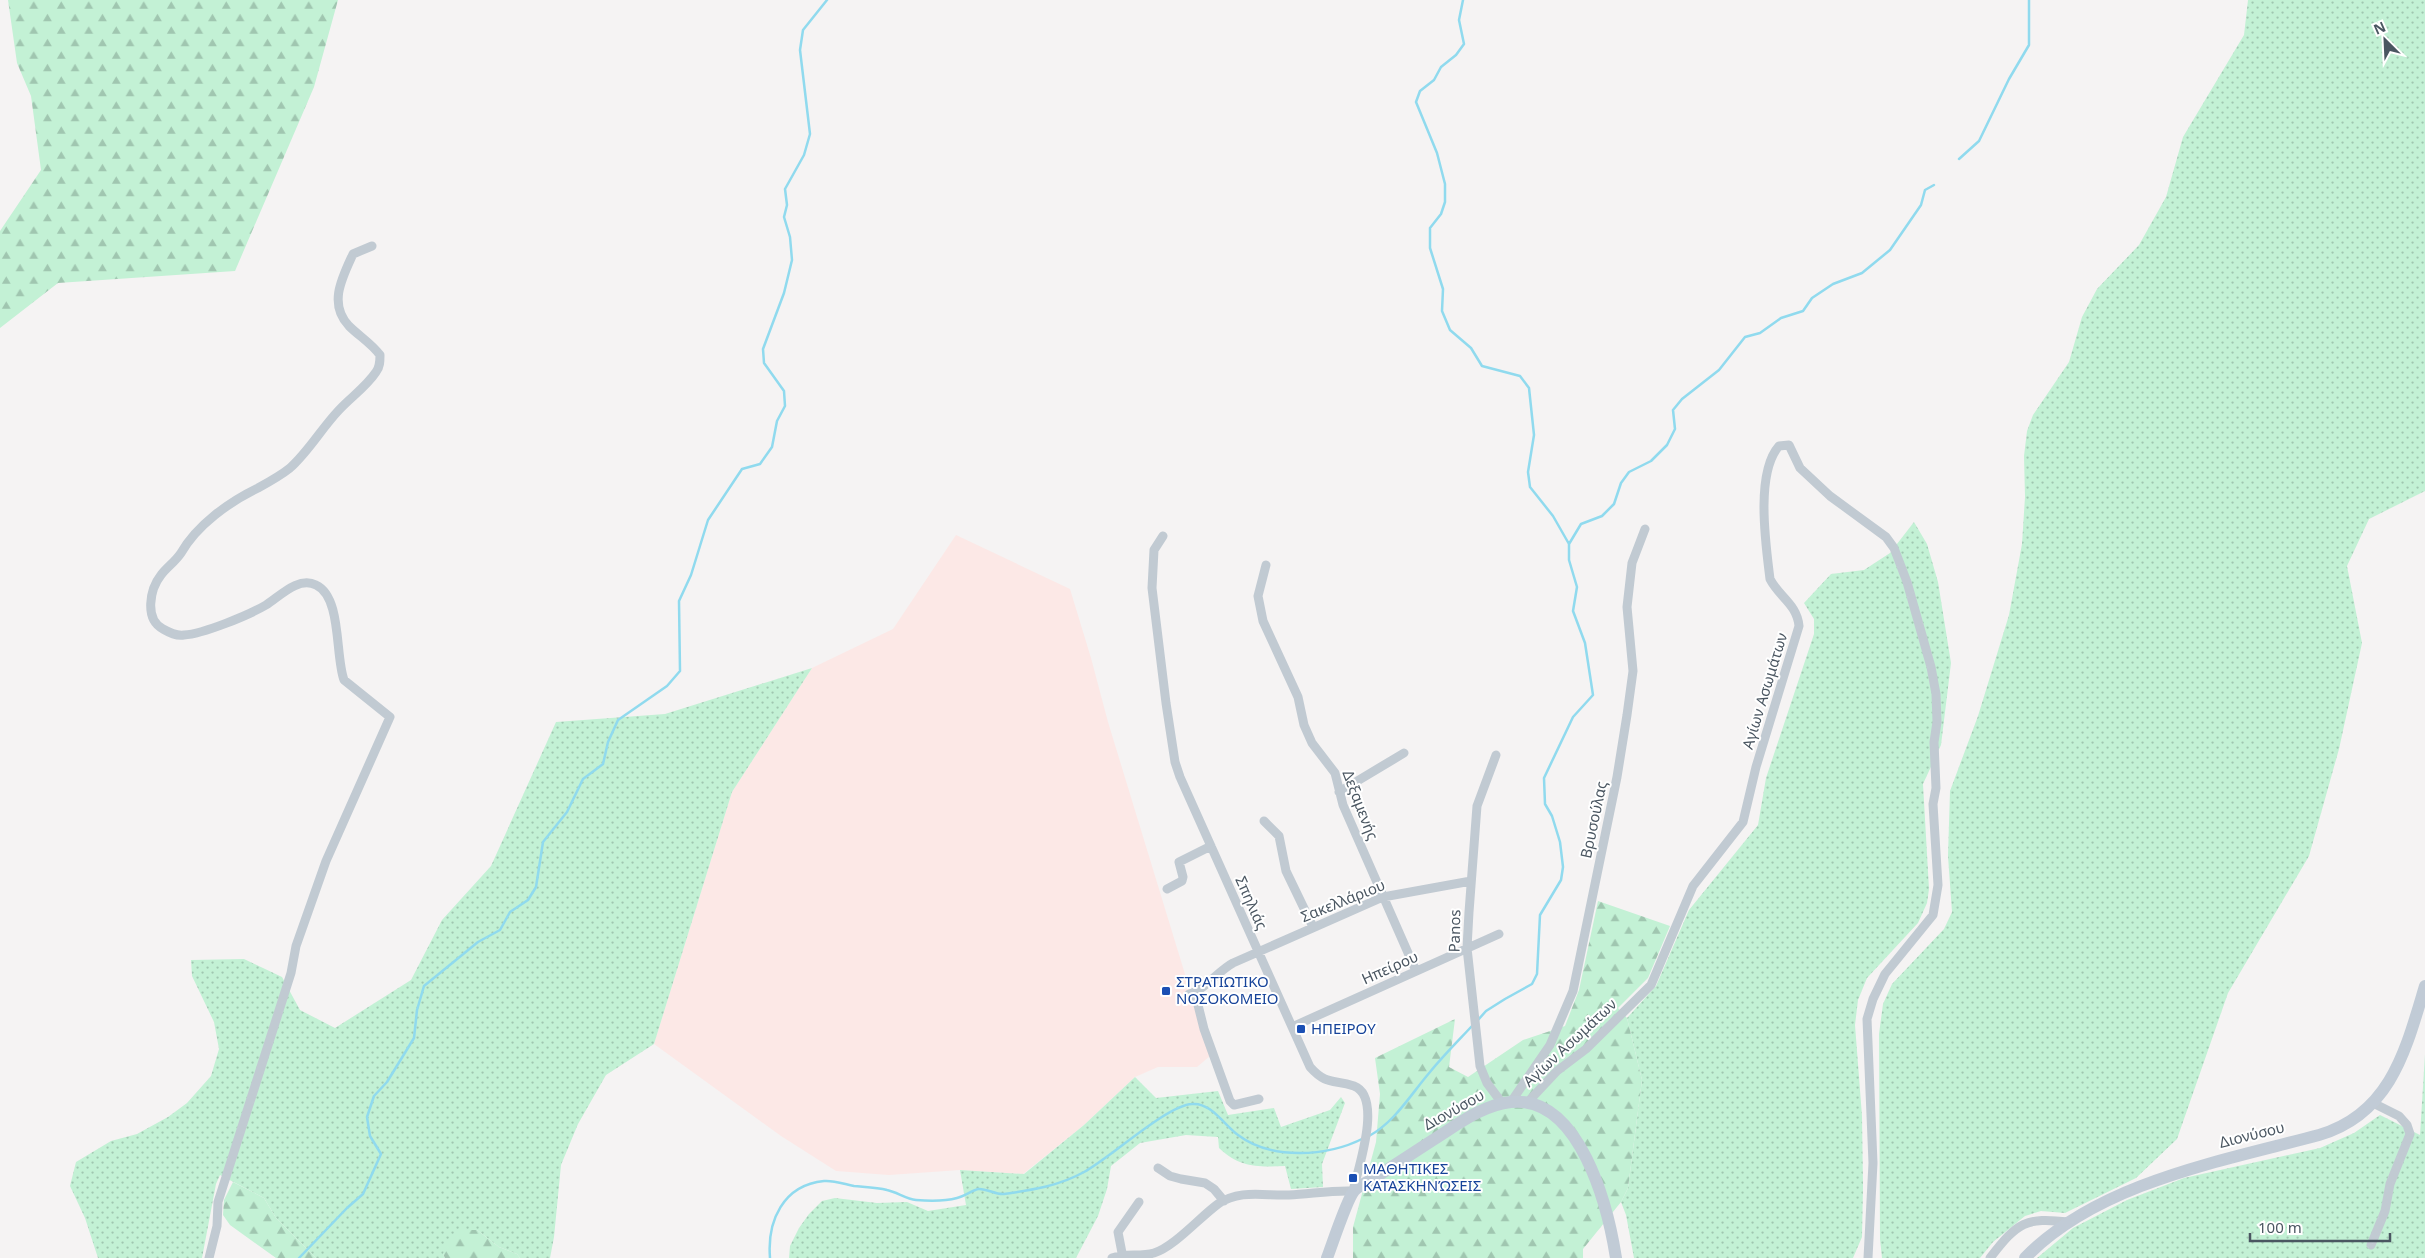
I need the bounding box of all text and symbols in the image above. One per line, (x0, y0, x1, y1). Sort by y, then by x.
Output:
north arrow (2360, 15, 2410, 65)
text: N (2370, 17, 2389, 39)
street label: Αγίων Ασωμάτων (1737, 630, 1791, 751)
street label: Δεξαμενής (1338, 767, 1383, 843)
street label: Βρυσούλας (1575, 779, 1611, 860)
street label: Σπηλιάς (1231, 873, 1273, 932)
street label: Σακελλάριου (1297, 874, 1388, 926)
street label: Panos (1444, 909, 1464, 953)
street label: Ηπείρου (1358, 946, 1421, 988)
place label: ΣΤΡΑΤΙΩΤΙΚΟ ΝΟΣΟΚΟΜΕΙΟ (1176, 971, 1279, 1008)
marker: ΣΤΡΑΤΙΩΤΙΚΟ ΝΟΣΟΚΟΜΕΙΟ (1160, 985, 1172, 997)
street label: Αγίων Ασωμάτων (1518, 994, 1620, 1091)
place label: ΗΠΕΙΡΟΥ (1311, 1018, 1376, 1038)
marker: ΗΠΕΙΡΟΥ (1295, 1023, 1307, 1035)
street label: Διονύσου (1419, 1084, 1488, 1134)
street label: Διονύσου (2217, 1116, 2287, 1152)
place label: ΜΑΘΗΤΙΚΕΣ ΚΑΤΑΣΚΗΝΏΣΕΙΣ (1363, 1158, 1481, 1195)
marker: ΜΑΘΗΤΙΚΕΣ ΚΑΤΑΣΚΗΝΏΣΕΙΣ (1347, 1172, 1359, 1184)
scale bar (2250, 1210, 2390, 1242)
text: 100 m (2258, 1217, 2302, 1237)

